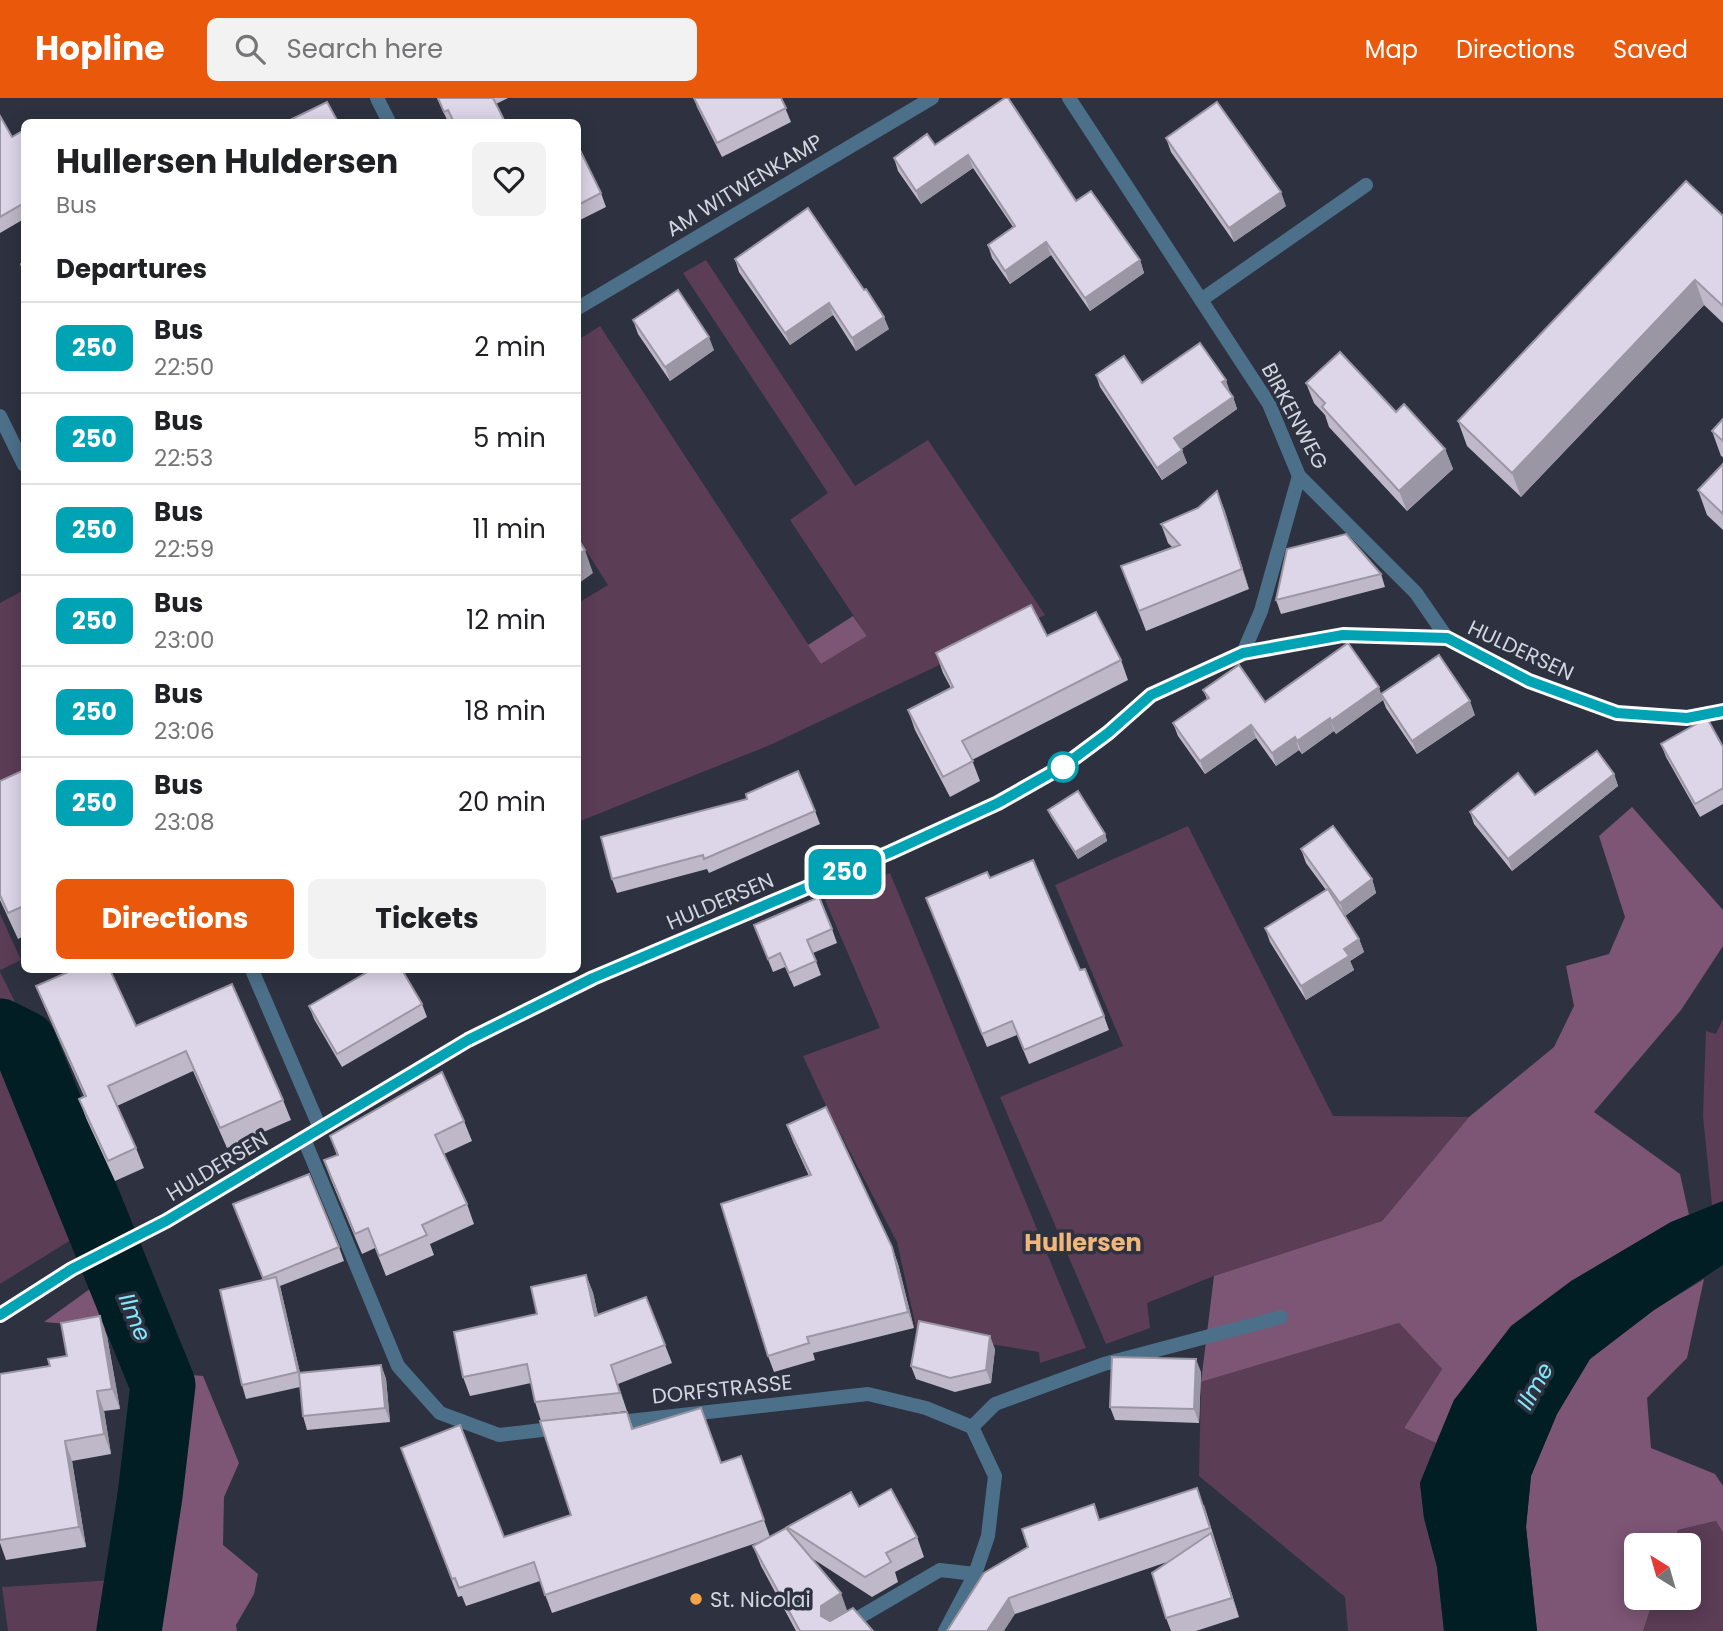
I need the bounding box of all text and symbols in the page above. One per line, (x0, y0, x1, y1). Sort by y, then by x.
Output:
search box (207, 18, 697, 81)
text: Hopline (35, 25, 165, 72)
icon: search (231, 30, 269, 68)
text: Search here (287, 31, 443, 67)
text: Map (1365, 33, 1418, 66)
text: Directions (1456, 33, 1575, 66)
text: Saved (1613, 33, 1688, 66)
street label: AM WITWENKAMP (660, 127, 828, 243)
text: Hullersen Huldersen (56, 138, 398, 185)
button: heart (472, 142, 546, 216)
text: Bus (56, 189, 97, 221)
text: Departures (56, 251, 207, 287)
text: Bus (154, 312, 203, 348)
text: 2 min (474, 329, 546, 365)
text: 250 (72, 331, 117, 364)
text: 22:50 (154, 351, 214, 383)
street label: BIRKENWEG (1255, 358, 1335, 474)
text: Bus (154, 403, 203, 439)
text: 5 min (473, 420, 546, 456)
text: 250 (72, 422, 117, 455)
text: 22:53 (154, 442, 213, 474)
text: Bus (154, 494, 203, 530)
text: 11 min (473, 511, 546, 547)
text: 250 (72, 513, 117, 546)
text: 22:59 (154, 533, 214, 565)
text: Bus (154, 585, 203, 621)
text: 12 min (466, 602, 546, 638)
text: 250 (72, 604, 117, 637)
street label: HULDERSEN (1463, 613, 1579, 687)
text: 23:00 (154, 624, 215, 656)
text: Bus (154, 676, 203, 712)
text: 18 min (465, 693, 546, 729)
text: 250 (72, 695, 117, 728)
text: 23:06 (154, 715, 215, 747)
unlabelled marker (1048, 752, 1078, 782)
text: Bus (154, 767, 203, 803)
text: 20 min (458, 784, 546, 820)
text: 250 (72, 786, 117, 819)
text: 23:08 (154, 806, 215, 838)
line badge: 250 (805, 849, 885, 895)
text: 250 (823, 855, 867, 888)
street label: HULDERSEN (662, 865, 778, 937)
button: Directions (56, 879, 294, 959)
button: Tickets (308, 879, 546, 959)
street label: HULDERSEN (161, 1124, 273, 1208)
district label: Hullersen (1024, 1226, 1142, 1259)
water label: Ilme (111, 1288, 159, 1346)
water label: Ilme (1509, 1357, 1561, 1415)
street label: DORFSTRASSE (650, 1367, 794, 1411)
north arrow (1624, 1533, 1701, 1610)
map controls (1624, 1533, 1701, 1610)
place label: St. Nicolai (710, 1585, 811, 1614)
marker: St. Nicolai (688, 1591, 704, 1607)

